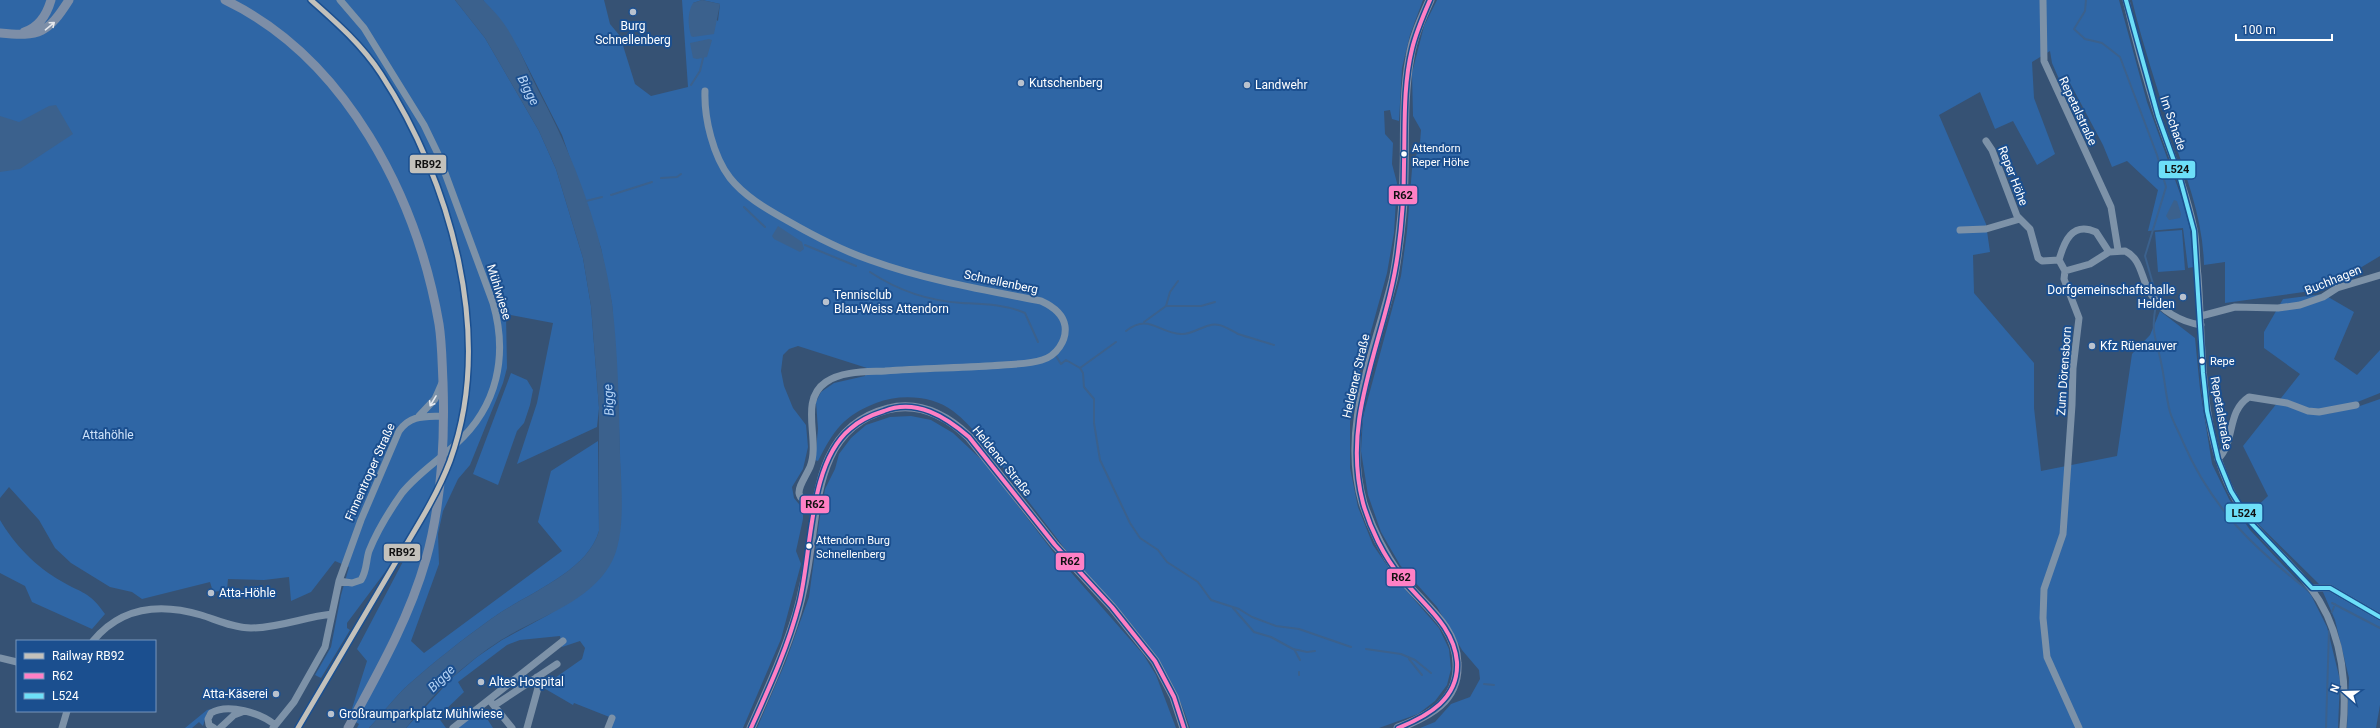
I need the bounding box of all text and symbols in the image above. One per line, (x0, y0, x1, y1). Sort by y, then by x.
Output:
marker: Burg Schnellenberg (628, 7, 638, 17)
scale bar (2236, 16, 2332, 42)
place label: Burg Schnellenberg (595, 19, 671, 47)
one-way arrow (44, 21, 55, 30)
text: 100 m (2242, 23, 2276, 37)
water label: Bigge (515, 73, 543, 108)
street label: Repetalstraße (2056, 74, 2100, 148)
place label: Kutschenberg (1029, 76, 1103, 90)
marker: Kutschenberg (1016, 78, 1026, 88)
place label: Landwehr (1255, 78, 1307, 92)
marker: Landwehr (1242, 80, 1252, 90)
street label: Im Schade (2157, 94, 2189, 152)
place label: Attendorn Reper Höhe (1412, 142, 1469, 169)
street label: Reper Höhe (1995, 144, 2031, 208)
marker: Attendorn Reper Höhe (1399, 149, 1409, 159)
line badge: RB92 (409, 154, 447, 174)
text: RB92 (415, 158, 441, 171)
line badge: L524 (2158, 160, 2196, 179)
text: L524 (2165, 163, 2190, 176)
line badge: R62 (1388, 185, 1418, 205)
text: R62 (1393, 189, 1413, 202)
street label: Mühlwiese (484, 262, 514, 322)
street label: Buchhagen (2303, 262, 2363, 298)
street label: Schnellenberg (963, 267, 1039, 297)
place label: Dorfgemeinschaftshalle Helden (2047, 283, 2175, 311)
place label: Tennisclub Blau-Weiss Attendorn (834, 288, 949, 316)
marker: Dorfgemeinschaftshalle Helden (2178, 292, 2188, 302)
marker: Tennisclub Blau-Weiss Attendorn (821, 297, 831, 307)
street label: Zum Dörensborn (2054, 326, 2074, 416)
street label: Heldener Straße (1340, 333, 1372, 419)
place label: Kfz Rüenauver (2100, 339, 2177, 353)
marker: Kfz Rüenauver (2087, 341, 2097, 351)
place label: Repe (2210, 355, 2235, 368)
marker: Repe (2197, 356, 2207, 366)
street label: Repetalstraße (2208, 375, 2234, 451)
water label: Bigge (600, 383, 617, 416)
one-way arrow (429, 395, 437, 406)
street label: Finnentroper Straße (342, 421, 398, 523)
street label: Heldener Straße (970, 423, 1034, 499)
park label: Attahöhle (82, 428, 134, 442)
line badge: R62 (800, 495, 830, 514)
text: R62 (805, 498, 825, 511)
line badge: L524 (2225, 503, 2263, 523)
text: L524 (2232, 507, 2257, 520)
place label: Attendorn Burg Schnellenberg (816, 534, 890, 561)
marker: Attendorn Burg Schnellenberg (804, 541, 814, 551)
line badge: RB92 (383, 543, 421, 562)
text: RB92 (389, 546, 415, 559)
line badge: R62 (1055, 552, 1085, 571)
text: R62 (1060, 555, 1080, 568)
line badge: R62 (1386, 568, 1416, 587)
text: R62 (1391, 571, 1411, 584)
place label: Atta-Höhle (219, 586, 276, 600)
marker: Atta-Höhle (206, 588, 216, 598)
legend (16, 640, 156, 712)
text: Railway RB92 (52, 649, 124, 663)
water label: Bigge (425, 662, 458, 695)
text: R62 (52, 669, 73, 683)
north arrow (2324, 672, 2364, 712)
place label: Altes Hospital (489, 675, 564, 689)
marker: Altes Hospital (476, 677, 486, 687)
text: N (2328, 683, 2343, 695)
place label: Atta-Käserei (203, 687, 268, 701)
text: L524 (52, 689, 79, 703)
marker: Atta-Käserei (271, 689, 281, 699)
place label: Großraumparkplatz Mühlwiese (339, 707, 503, 721)
marker: Großraumparkplatz Mühlwiese (326, 709, 336, 719)

